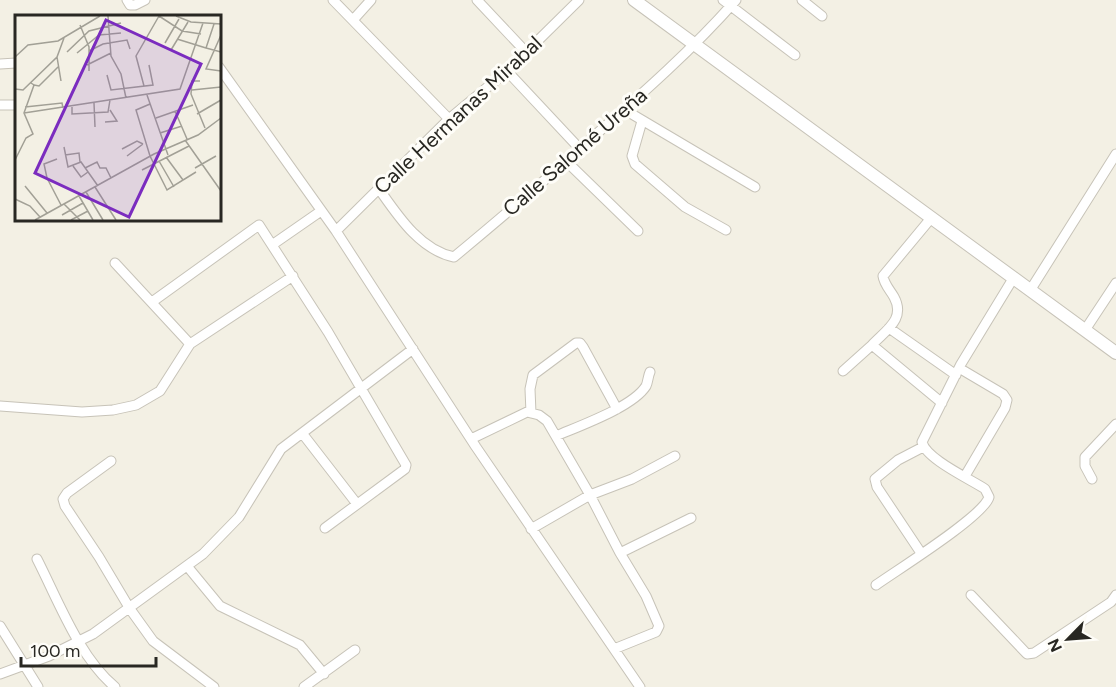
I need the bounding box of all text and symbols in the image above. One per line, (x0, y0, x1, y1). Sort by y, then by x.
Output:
inset map (15, 15, 220, 220)
street label: Calle Hermanas Mirabal (369, 30, 547, 199)
street label: Calle Salomé Ureña (498, 82, 652, 221)
north arrow (1038, 609, 1098, 669)
scale bar (21, 630, 156, 668)
text: N (1044, 636, 1066, 655)
text: 100 m (30, 640, 80, 662)

